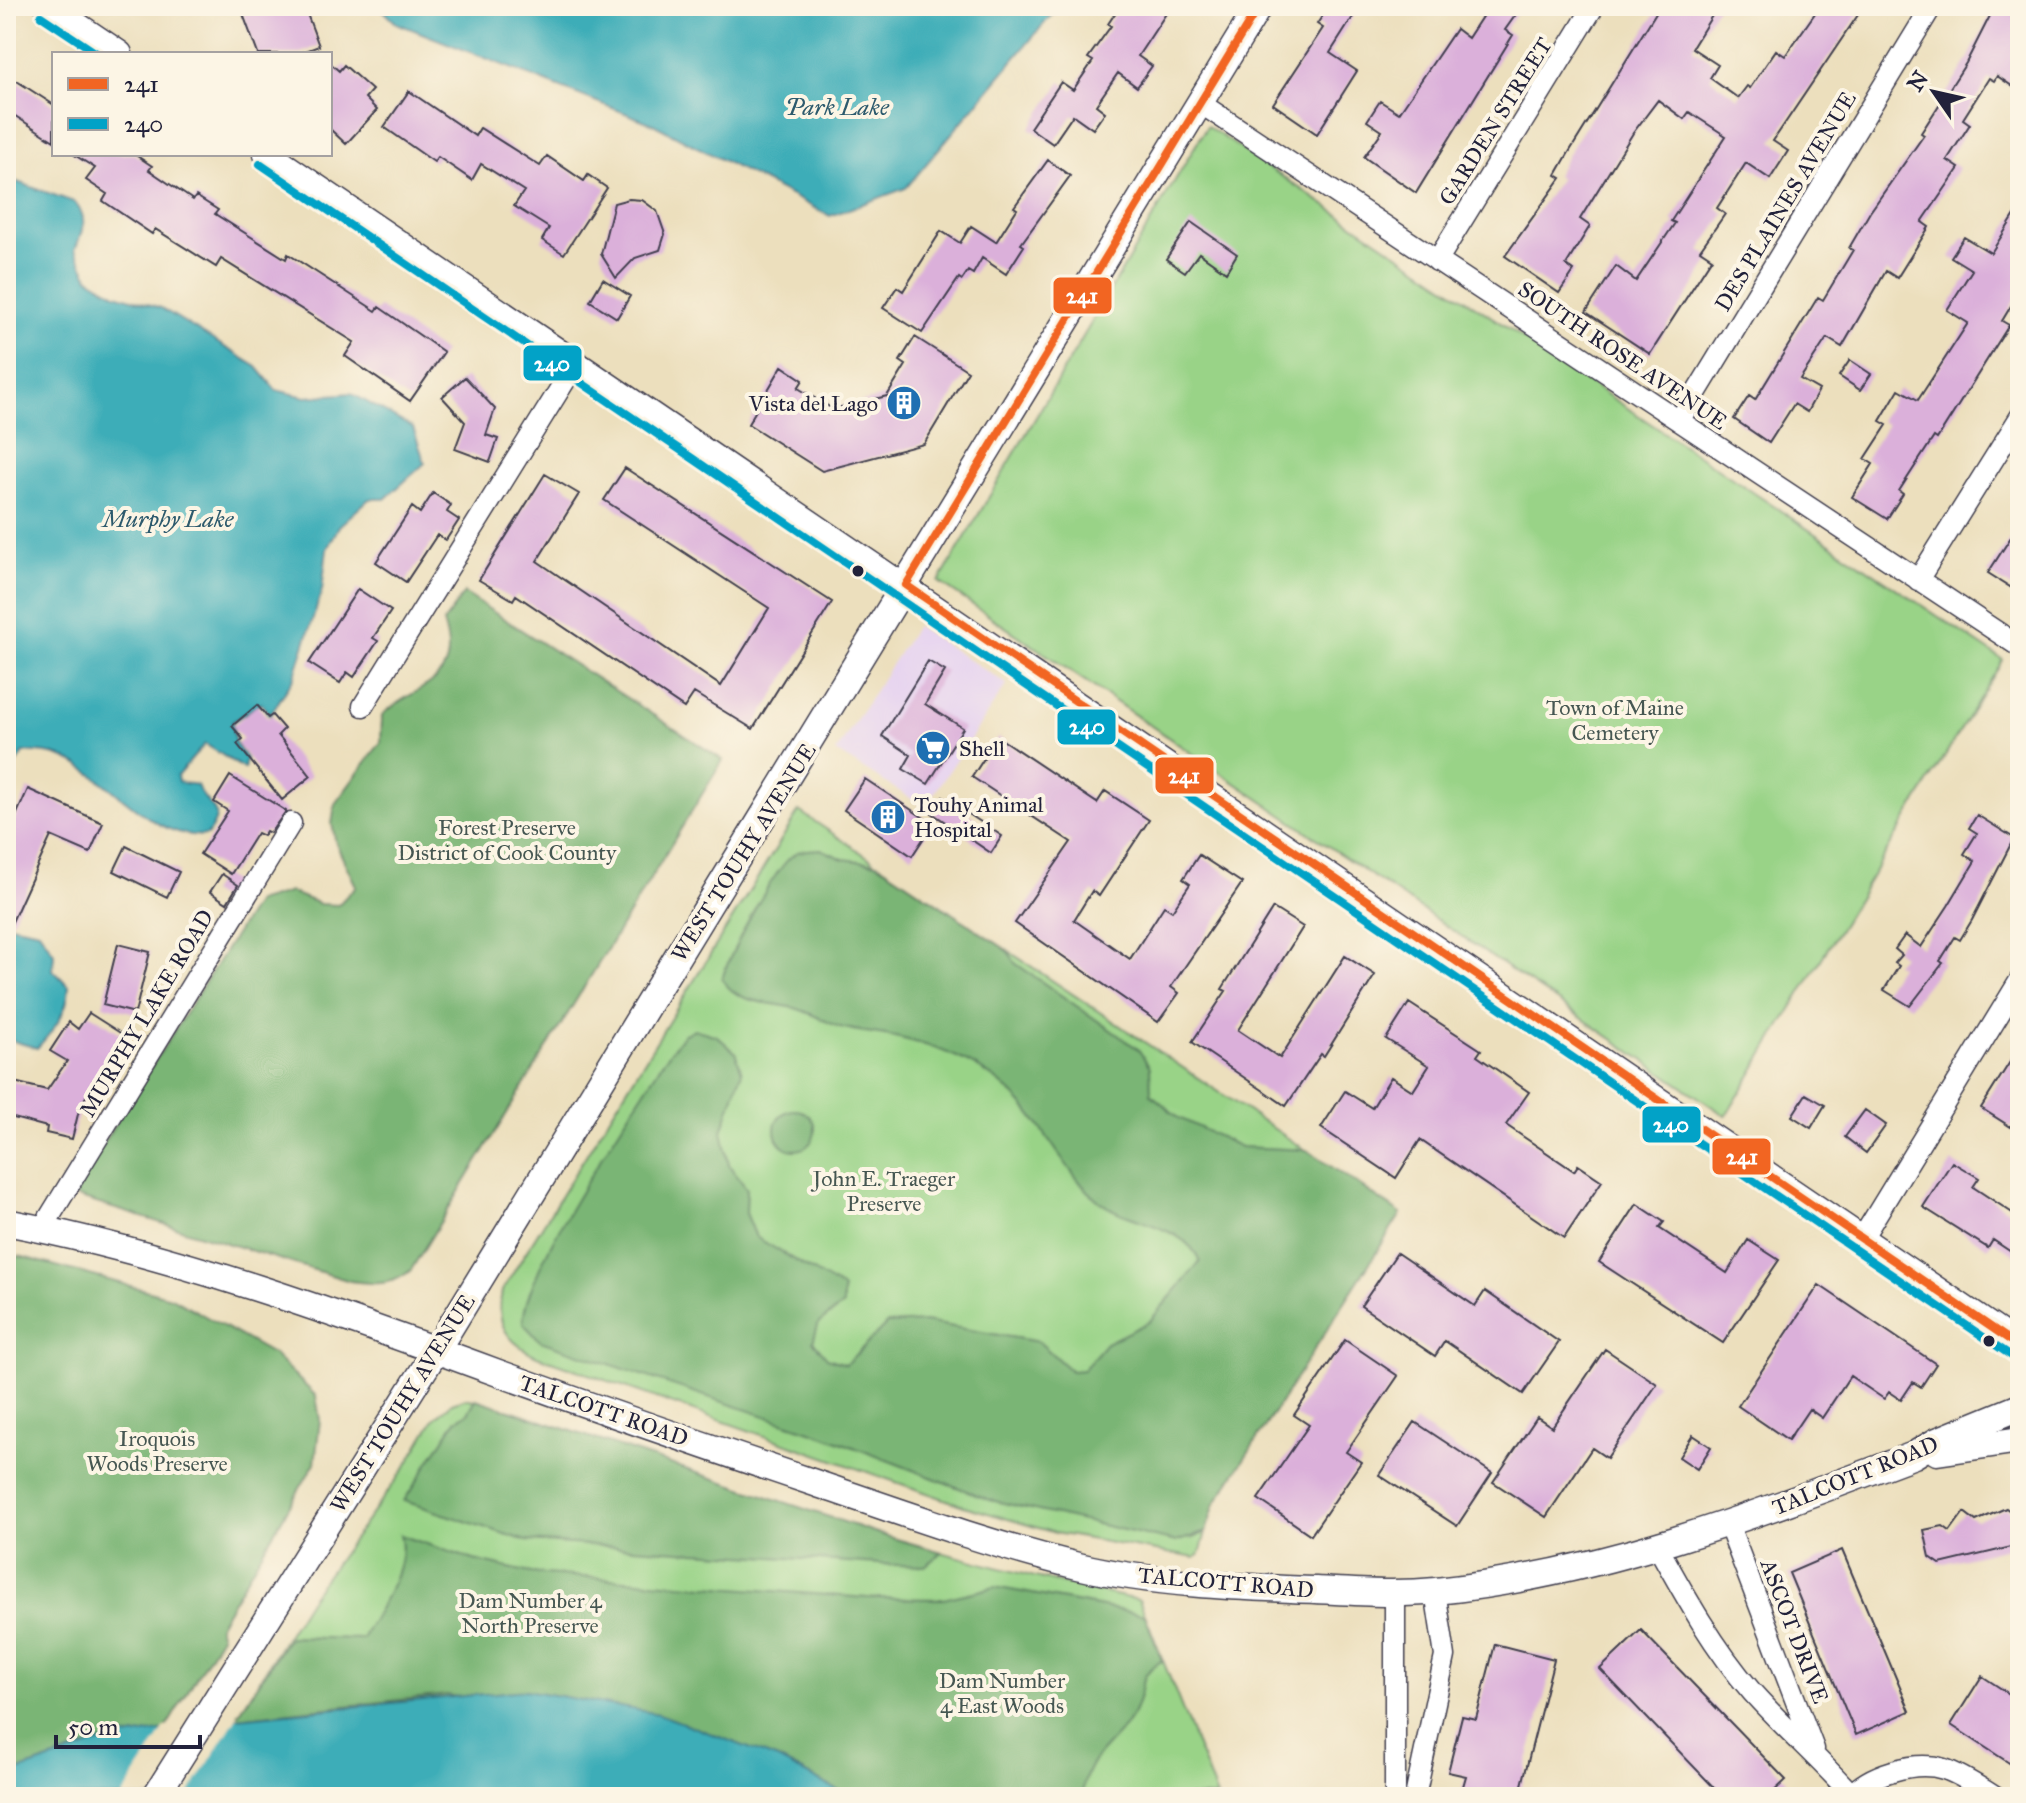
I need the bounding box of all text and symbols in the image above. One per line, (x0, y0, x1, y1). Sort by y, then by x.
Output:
street label: GARDEN STREET (1433, 33, 1558, 210)
legend (52, 52, 332, 156)
north arrow (1894, 52, 1974, 132)
text: N (1901, 66, 1934, 96)
text: 241 (124, 69, 159, 99)
street label: DES PLAINES AVENUE (1709, 86, 1862, 316)
water label: Park Lake (785, 92, 890, 122)
text: 240 (124, 109, 163, 139)
street label: SOUTH ROSE AVENUE (1513, 275, 1733, 436)
line badge: 241 (1052, 276, 1113, 315)
text: 241 (1066, 282, 1098, 309)
line badge: 240 (522, 344, 583, 382)
text: 240 (534, 350, 570, 377)
building icon: Vista del Lago (885, 384, 923, 422)
place label: Vista del Lago (748, 390, 878, 417)
water label: Murphy Lake (101, 504, 235, 534)
unlabelled marker (850, 563, 866, 579)
park label: Town of Maine Cemetery (1546, 694, 1684, 746)
line badge: 240 (1056, 708, 1117, 746)
text: 240 (1069, 713, 1105, 740)
supermarket icon: Shell (914, 729, 952, 767)
place label: Shell (959, 735, 1005, 762)
street label: WEST TOUHY AVENUE (665, 738, 822, 966)
line badge: 241 (1154, 756, 1215, 795)
text: 241 (1168, 762, 1200, 789)
place label: Touhy Animal Hospital (914, 791, 1044, 843)
building icon: Touhy Animal Hospital (869, 798, 907, 836)
park label: Forest Preserve District of Cook County (398, 814, 617, 866)
street label: MURPHY LAKE ROAD (74, 905, 219, 1122)
line badge: 240 (1641, 1105, 1702, 1144)
text: 240 (1653, 1111, 1689, 1138)
line badge: 241 (1711, 1137, 1772, 1176)
text: 241 (1726, 1143, 1758, 1170)
park label: John E. Traeger Preserve (811, 1165, 956, 1217)
street label: WEST TOUHY AVENUE (324, 1289, 481, 1517)
unlabelled marker (1981, 1333, 1997, 1349)
street label: TALCOTT ROAD (516, 1369, 692, 1452)
park label: Iroquois Woods Preserve (86, 1425, 228, 1477)
street label: TALCOTT ROAD (1768, 1430, 1942, 1521)
street label: ASCOT DRIVE (1754, 1554, 1834, 1707)
street label: TALCOTT ROAD (1137, 1561, 1315, 1604)
park label: Dam Number 4 North Preserve (458, 1587, 602, 1639)
park label: Dam Number 4 East Woods (939, 1667, 1066, 1719)
scale bar (56, 1699, 200, 1749)
text: 50 m (68, 1712, 118, 1742)

